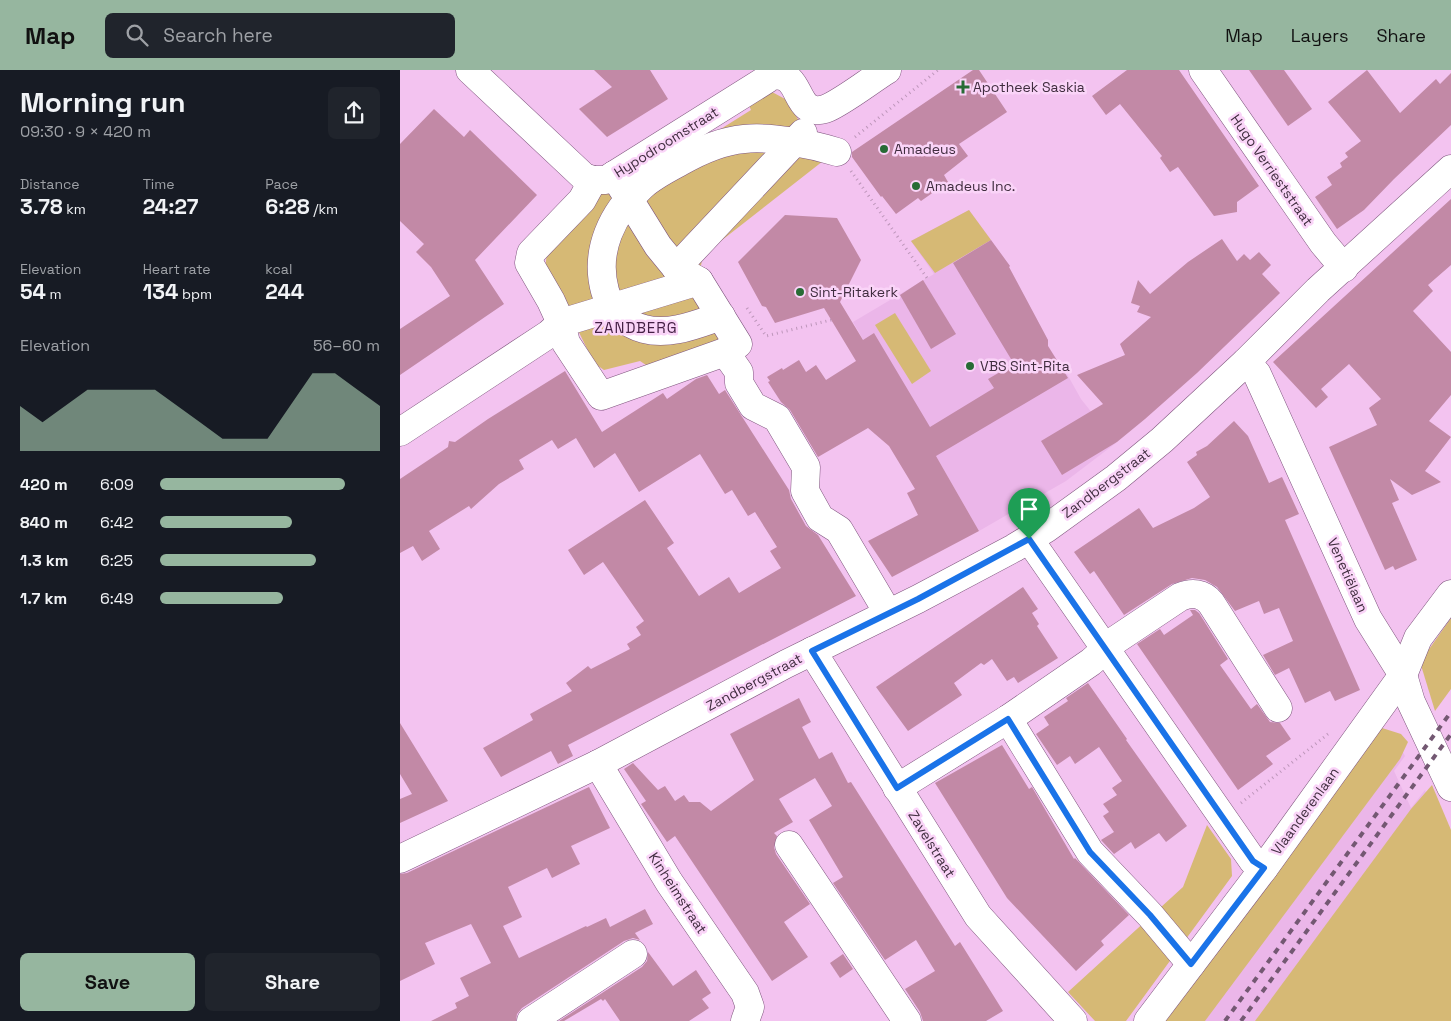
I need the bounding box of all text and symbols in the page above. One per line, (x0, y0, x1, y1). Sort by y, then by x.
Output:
search box (105, 13, 455, 58)
text: Map (25, 20, 75, 51)
icon: search (123, 21, 151, 49)
text: Search here (163, 23, 273, 48)
text: Map (1225, 24, 1263, 47)
text: Layers (1291, 24, 1348, 47)
text: Share (1376, 24, 1426, 47)
place label: Apotheek Saskia (973, 78, 1085, 96)
marker: Apotheek Saskia (957, 81, 969, 93)
text: Morning run (20, 84, 185, 120)
button: share (328, 87, 380, 139)
street label: Hypodroomstraat (611, 103, 721, 181)
street label: Hugo Verrieststraat (1227, 111, 1317, 229)
text: 09:30 · 9 × 420 m (20, 121, 151, 142)
place label: Amadeus (894, 140, 956, 158)
marker: Amadeus (878, 143, 890, 155)
text: Distance (20, 175, 80, 193)
text: Time (143, 175, 175, 193)
text: Pace (265, 175, 298, 193)
place label: Amadeus Inc. (926, 177, 1015, 195)
marker: Amadeus Inc. (910, 180, 922, 192)
text: 3.78 (20, 193, 63, 220)
text: 24:27 (143, 193, 198, 220)
text: 6:28 (265, 193, 310, 220)
text: km (63, 200, 86, 218)
text: /km (310, 200, 338, 218)
text: Elevation (20, 260, 81, 278)
text: Heart rate (143, 260, 211, 278)
text: kcal (265, 260, 292, 278)
text: 54 (20, 278, 46, 305)
text: 134 (143, 278, 178, 305)
text: 244 (265, 278, 304, 305)
place label: Sint-Ritakerk (810, 283, 898, 301)
text: m (46, 285, 62, 303)
text: bpm (178, 285, 212, 303)
marker: Sint-Ritakerk (794, 286, 806, 298)
district label: ZANDBERG (594, 318, 678, 337)
text: Elevation (20, 335, 90, 356)
text: 56–60 m (313, 335, 380, 356)
place label: VBS Sint-Rita (980, 357, 1070, 375)
marker: VBS Sint-Rita (964, 360, 976, 372)
street label: Zandbergstraat (1058, 444, 1154, 522)
text: 420 m (20, 474, 68, 495)
text: 6:09 (100, 474, 134, 495)
pin (1008, 488, 1050, 539)
icon: arrive (1015, 495, 1043, 523)
text: 840 m (20, 512, 68, 533)
text: 6:42 (100, 512, 134, 533)
street label: Venetiëlaan (1324, 535, 1372, 615)
text: 1.3 km (20, 550, 68, 571)
text: 6:25 (100, 550, 133, 571)
text: 1.7 km (20, 588, 67, 609)
text: 6:49 (100, 588, 134, 609)
street label: Zandbergstraat (703, 649, 805, 715)
street label: Vlaanderenlaan (1267, 764, 1343, 858)
street label: Zavelstraat (904, 807, 960, 881)
street label: Kinheimstraat (645, 849, 711, 937)
button: Save (20, 953, 195, 1011)
button: Share (205, 953, 380, 1011)

